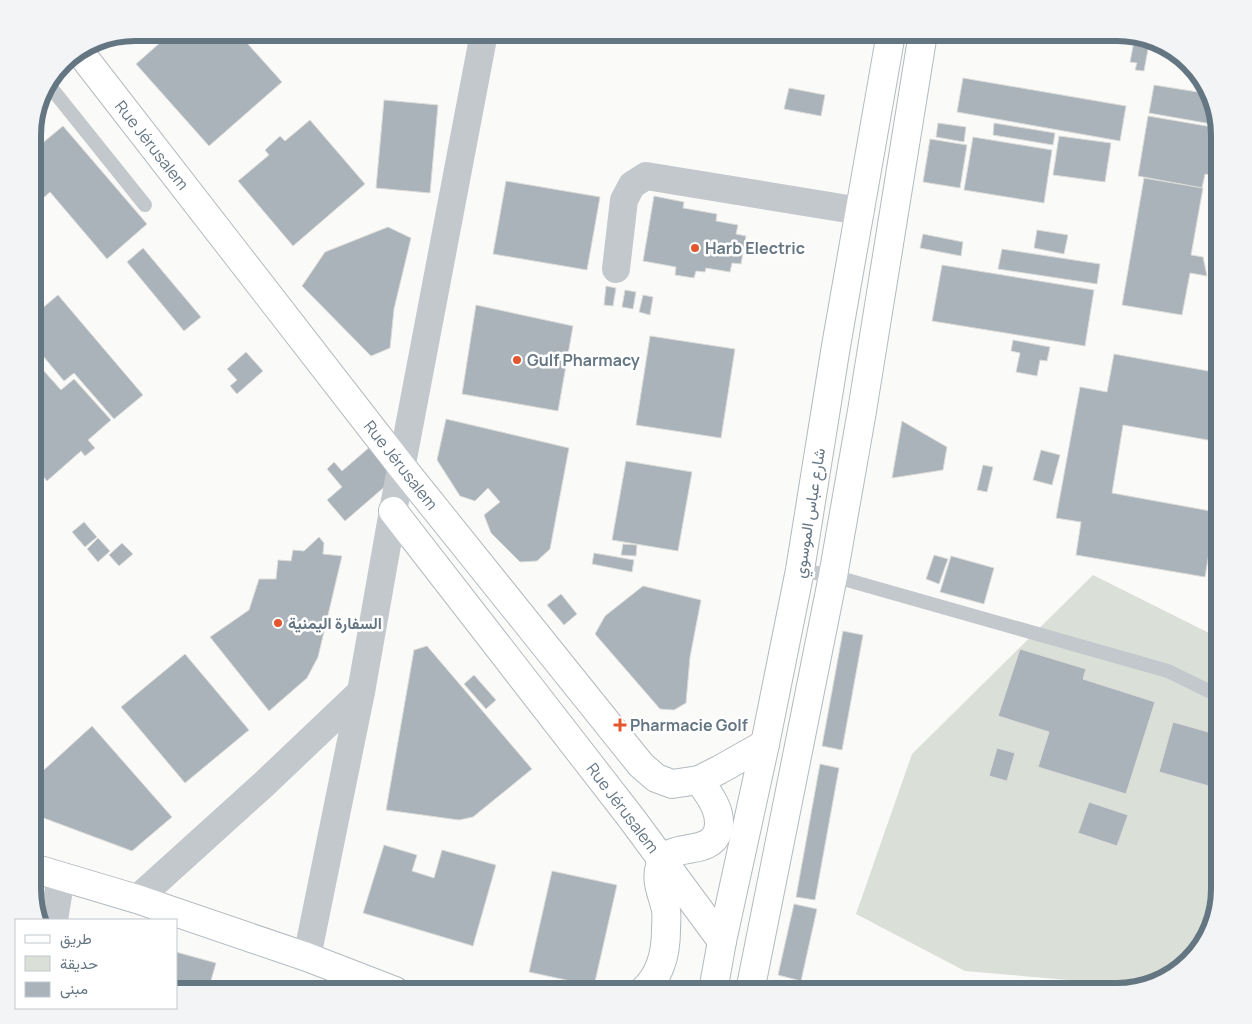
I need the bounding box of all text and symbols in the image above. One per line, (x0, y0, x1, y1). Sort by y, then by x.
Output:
street label: Rue Jérusalem (110, 96, 194, 194)
place label: Harb Electric (705, 237, 805, 259)
marker: Harb Electric (689, 242, 701, 254)
place label: Gulf Pharmacy (527, 349, 640, 371)
marker: Gulf Pharmacy (511, 354, 523, 366)
street label: Rue Jérusalem (359, 416, 443, 514)
street label: شارع عباس الموسوي (788, 446, 833, 580)
place label: السفارة اليمنية (288, 612, 382, 634)
marker: السفارة اليمنية (272, 617, 284, 629)
place label: Pharmacie Golf (630, 714, 748, 736)
marker: Pharmacie Golf (614, 719, 626, 731)
street label: Rue Jérusalem (582, 758, 664, 858)
legend (15, 919, 178, 1009)
text: طريق (60, 928, 92, 949)
text: حديقة (60, 953, 98, 974)
text: مبنى (60, 978, 88, 999)

